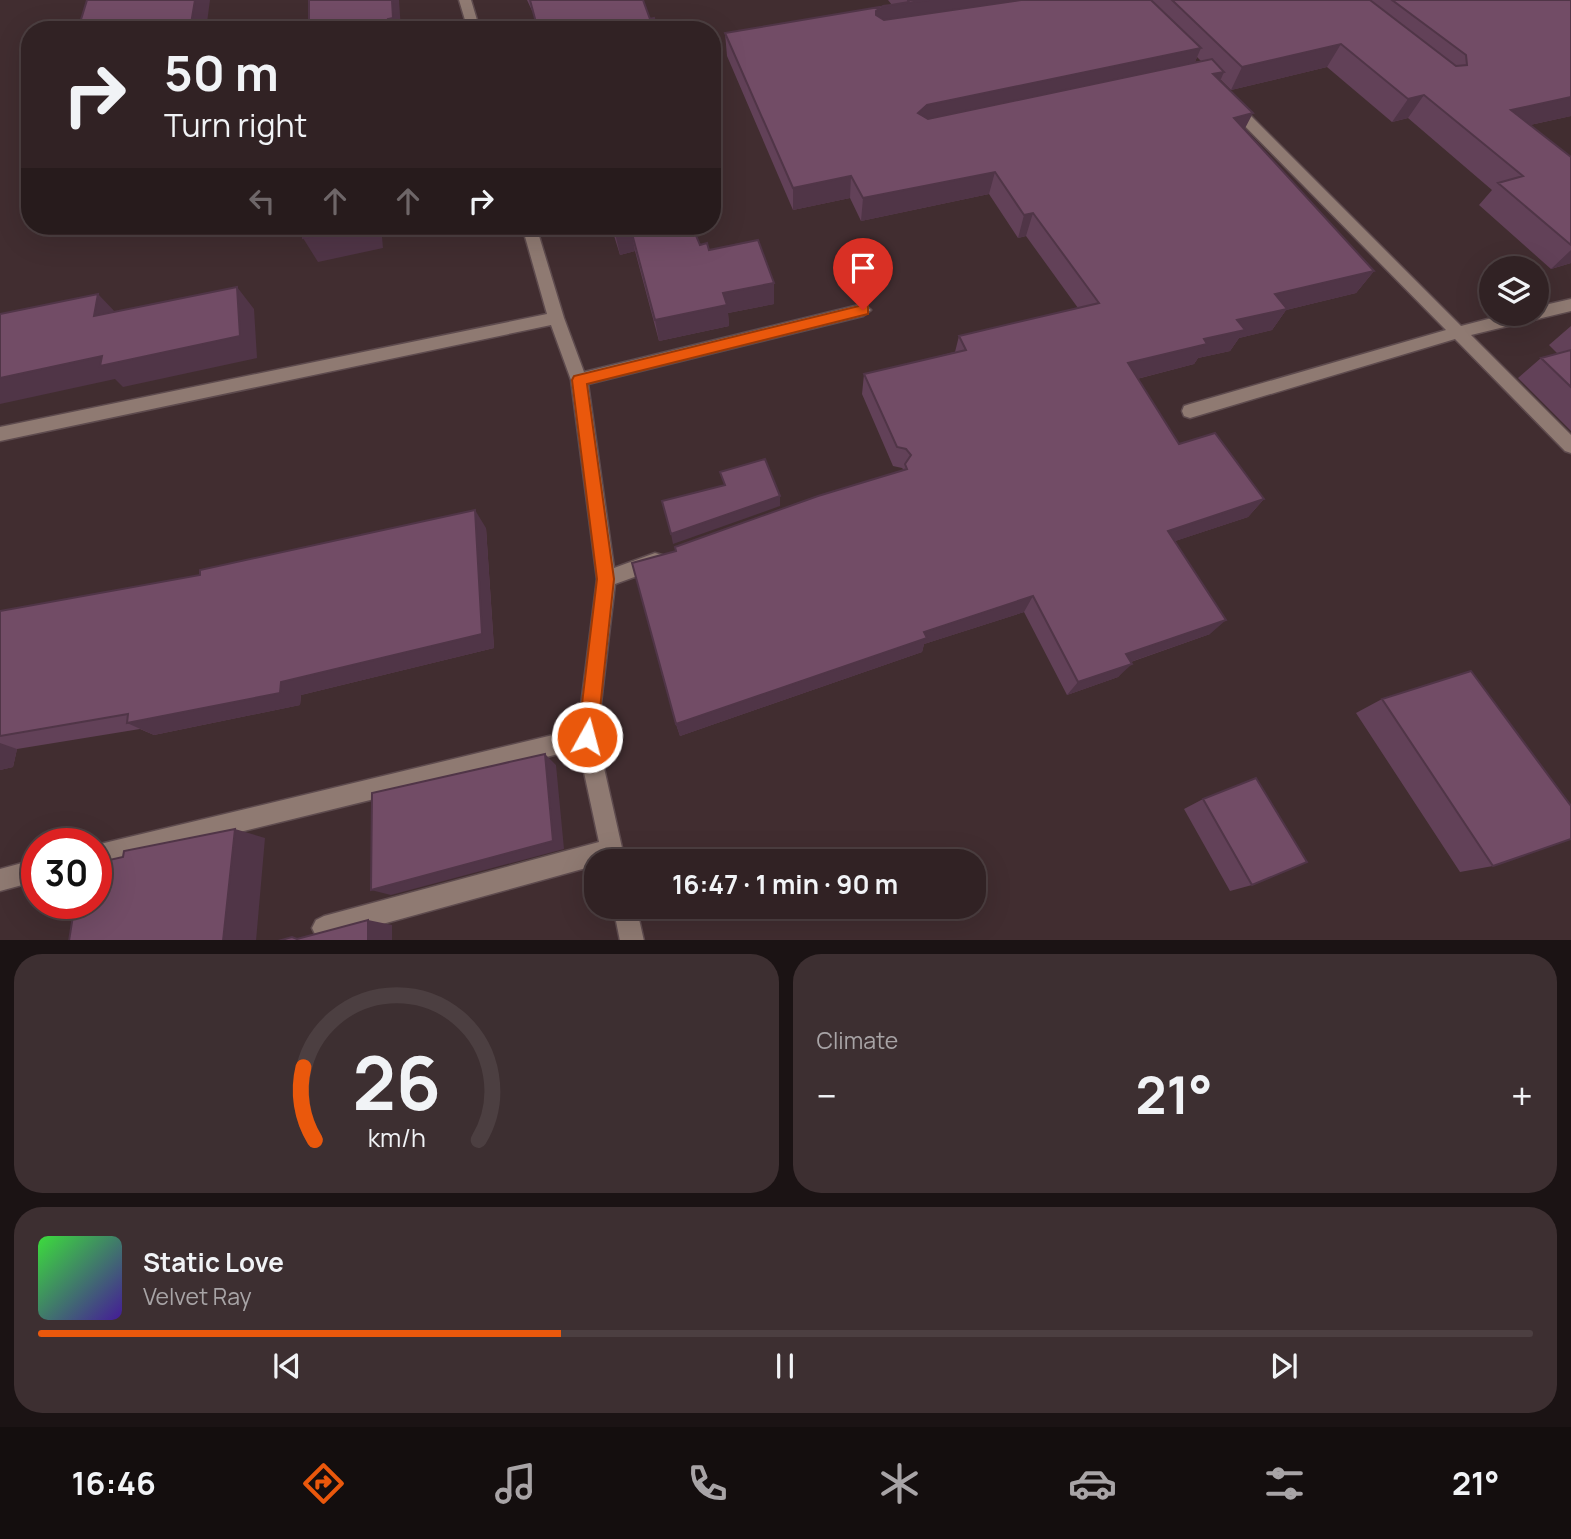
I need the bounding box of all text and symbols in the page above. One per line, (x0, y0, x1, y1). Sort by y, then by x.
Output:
text: 50 m (164, 39, 279, 106)
icon: right (49, 49, 140, 140)
text: Turn right (164, 103, 307, 147)
icon: left (243, 182, 281, 220)
icon: ahead (316, 182, 354, 220)
icon: ahead (389, 182, 427, 220)
icon: right (462, 182, 500, 220)
pin (833, 238, 893, 310)
icon: arrive (844, 249, 882, 287)
map controls (1479, 256, 1549, 326)
button: layers (1479, 256, 1549, 326)
position arrow (550, 700, 624, 774)
speed limit sign: 30 (21, 828, 112, 919)
text: 16:47 · 1 min · 90 m (672, 866, 898, 902)
text: Climate (817, 1024, 898, 1056)
text: 26 (352, 1032, 441, 1132)
text: 21° (1135, 1059, 1213, 1130)
text: − (817, 1069, 837, 1121)
text: + (1511, 1069, 1533, 1121)
text: km/h (367, 1119, 425, 1154)
text: Static Love (143, 1244, 284, 1280)
text: Velvet Ray (143, 1280, 252, 1312)
icon: previous (268, 1347, 306, 1385)
icon: pause (766, 1347, 804, 1385)
icon: next (1265, 1347, 1303, 1385)
icon: directions (299, 1459, 348, 1508)
icon: music (491, 1459, 540, 1508)
icon: phone (683, 1459, 732, 1508)
icon: climate (875, 1459, 924, 1508)
icon: car (1068, 1459, 1117, 1508)
icon: filters (1260, 1459, 1309, 1508)
text: 16:46 (72, 1461, 156, 1505)
text: 21° (1452, 1461, 1499, 1505)

